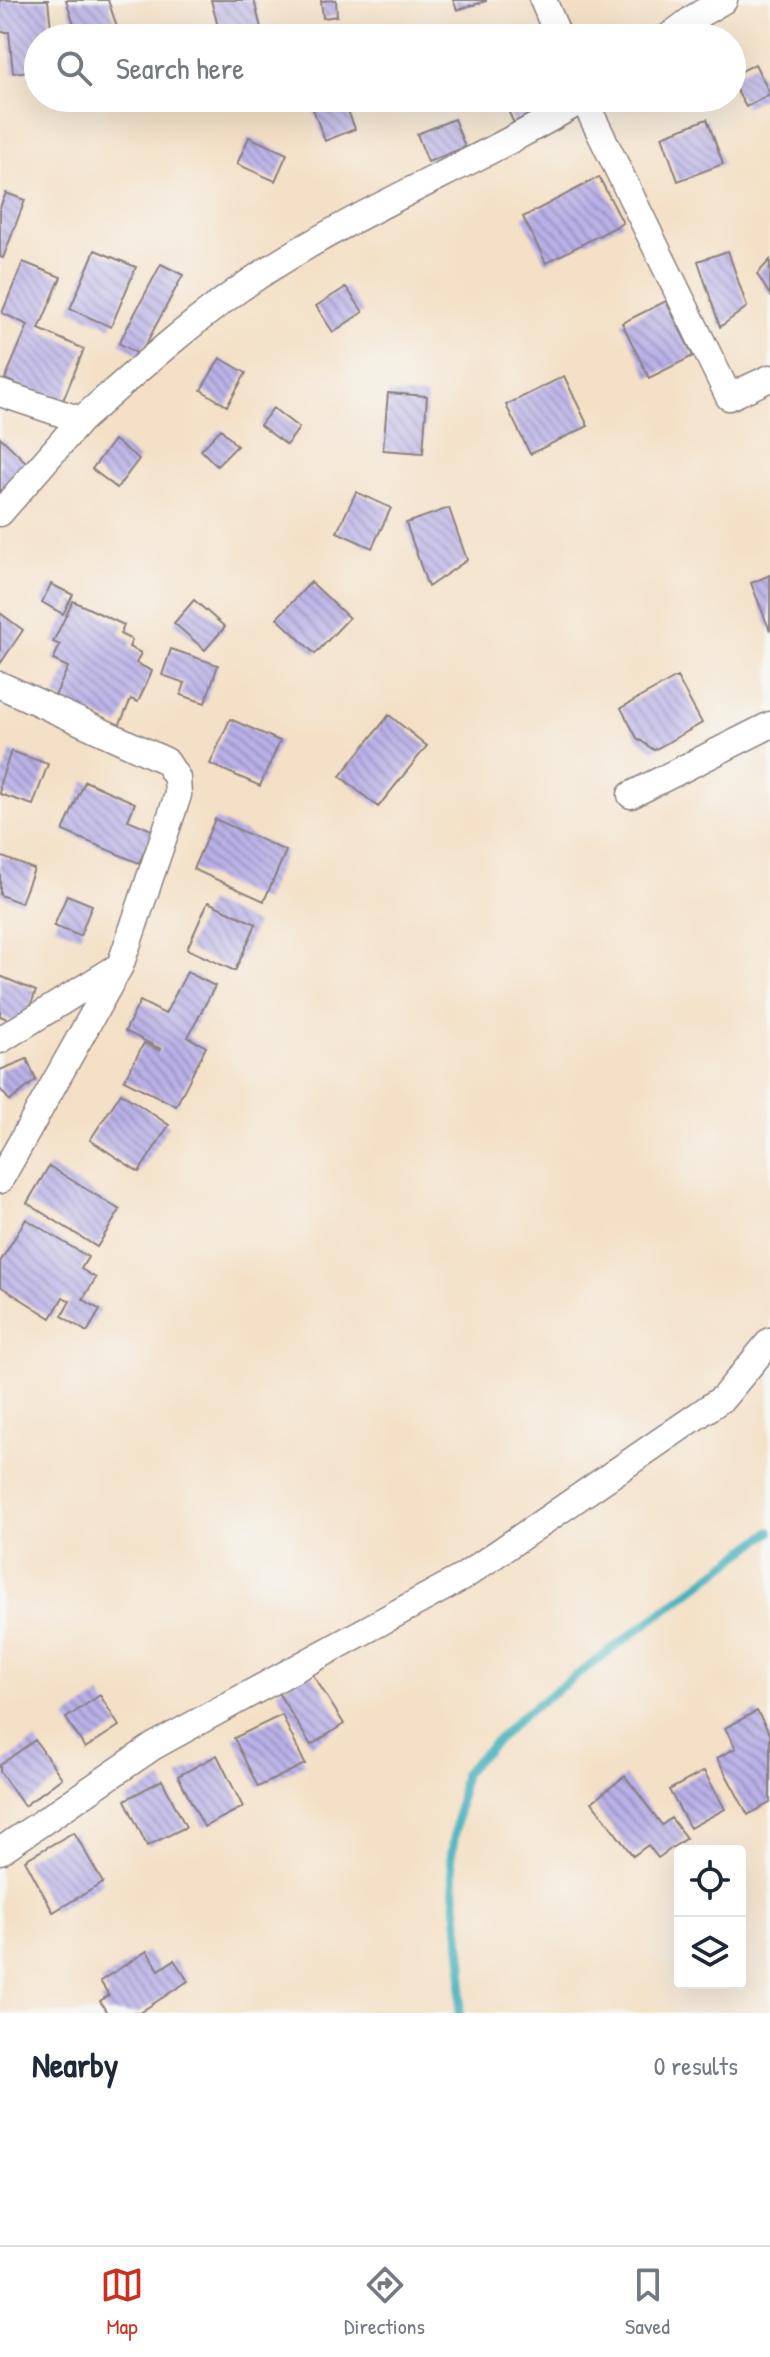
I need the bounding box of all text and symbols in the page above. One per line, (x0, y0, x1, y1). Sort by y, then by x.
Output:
search box (24, 24, 746, 112)
icon: search (52, 46, 96, 90)
text: Search here (116, 48, 244, 88)
map controls (674, 1845, 746, 1989)
button: locate (674, 1845, 746, 1917)
button: layers (674, 1917, 746, 1989)
text: Nearby (32, 2042, 118, 2088)
text: 0 results (654, 2048, 738, 2083)
tab: Map (100, 2263, 144, 2341)
tab: Directions (344, 2263, 425, 2341)
tab: Saved (625, 2263, 670, 2341)

